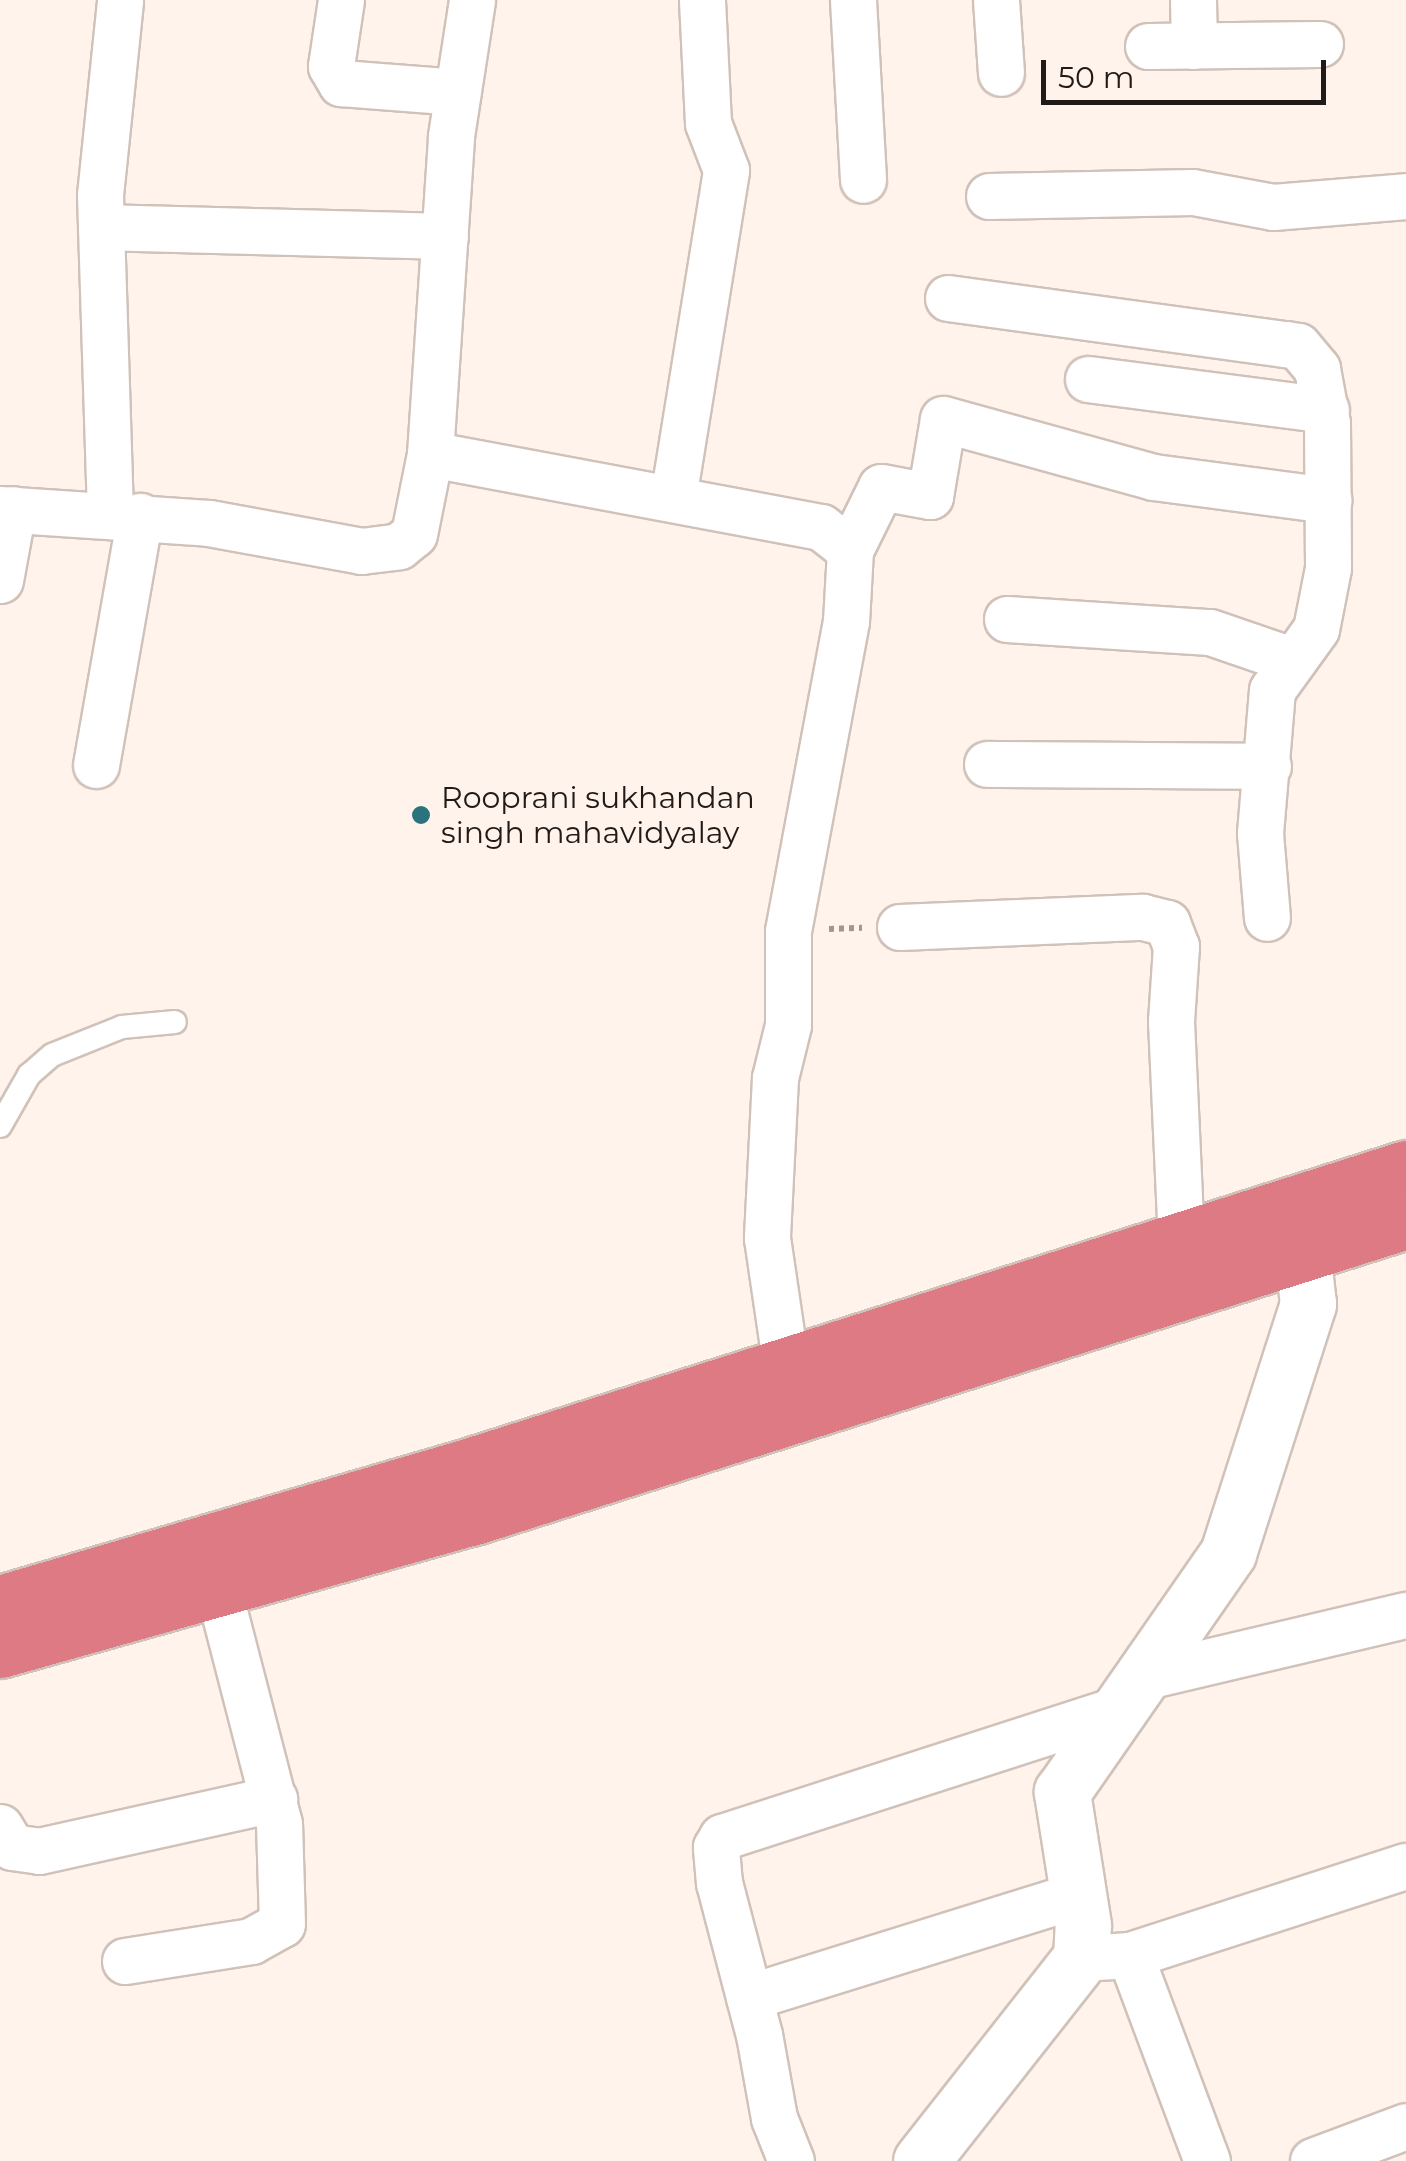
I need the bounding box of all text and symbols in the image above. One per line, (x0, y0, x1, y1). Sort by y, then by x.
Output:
scale bar (1046, 40, 1331, 102)
text: 50 m (1058, 59, 1135, 96)
place label: Rooprani sukhandan singh mahavidyalay (441, 780, 755, 850)
marker: Rooprani sukhandan singh mahavidyalay (410, 804, 432, 826)

